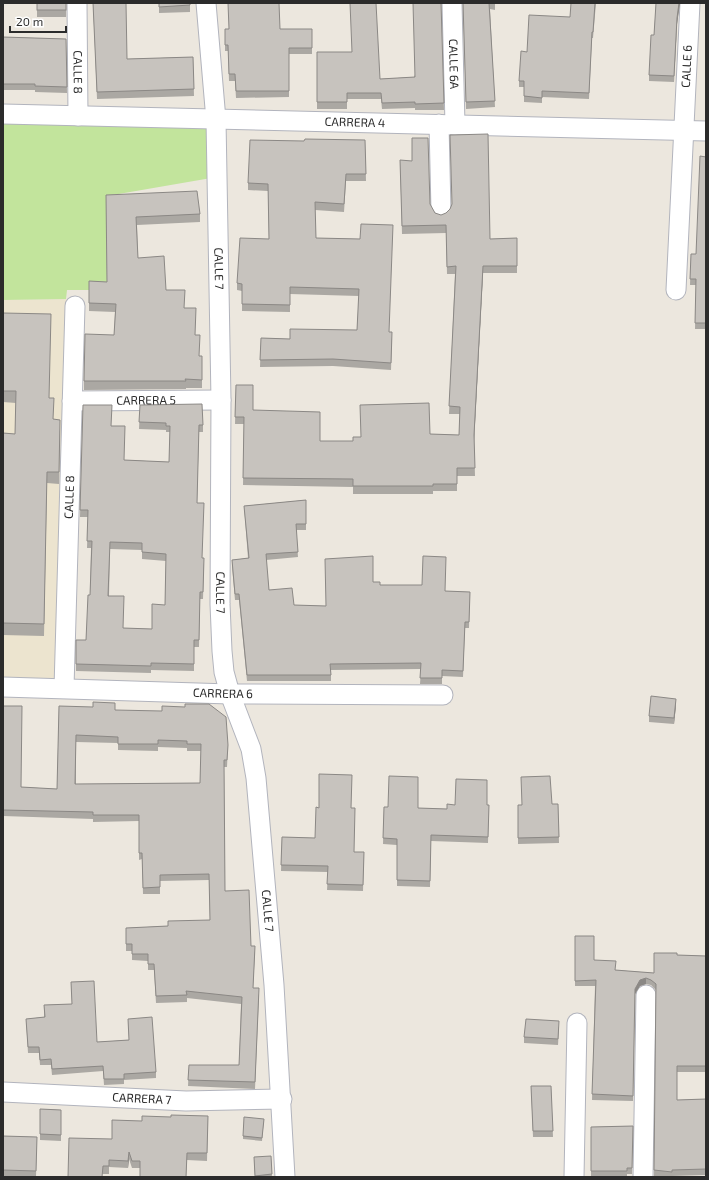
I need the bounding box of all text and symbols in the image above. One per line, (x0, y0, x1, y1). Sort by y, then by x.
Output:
scale bar (10, 8, 66, 34)
text: 20 m (16, 14, 43, 28)
street label: CALLE 6A (447, 39, 462, 90)
street label: CALLE 6 (678, 44, 694, 88)
street label: CALLE 8 (71, 50, 86, 94)
street label: CARRERA 4 (324, 114, 385, 129)
street label: CALLE 7 (212, 247, 227, 290)
street label: CARRERA 5 (116, 392, 176, 407)
street label: CALLE 8 (61, 475, 76, 519)
street label: CALLE 7 (214, 571, 228, 614)
street label: CARRERA 6 (193, 685, 253, 700)
street label: CALLE 7 (260, 889, 277, 932)
street label: CARRERA 7 (112, 1089, 172, 1106)

